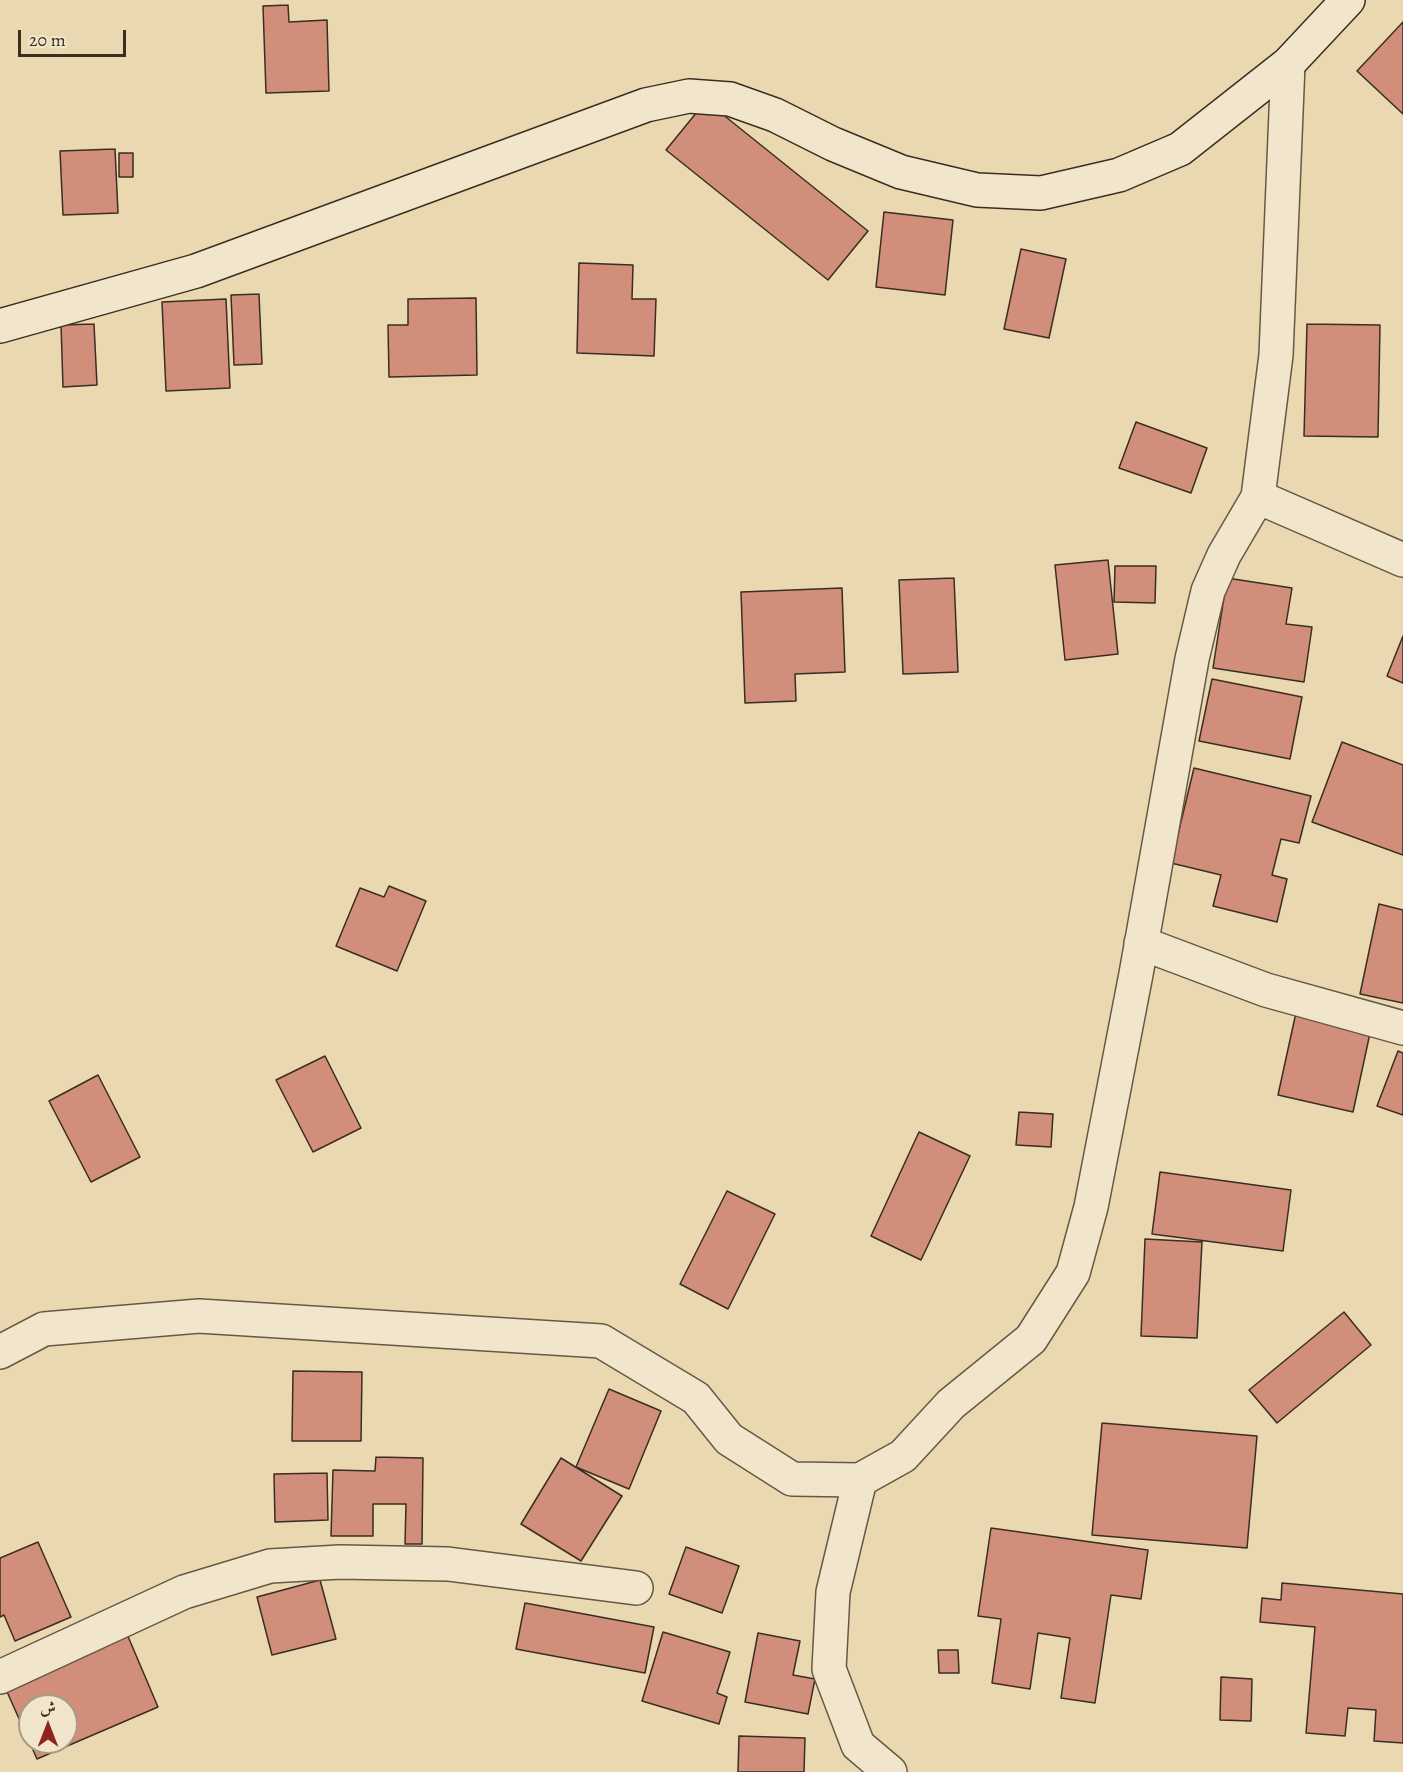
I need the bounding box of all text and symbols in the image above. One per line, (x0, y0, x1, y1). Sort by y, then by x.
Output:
scale bar (21, 18, 129, 56)
text: 20 m (29, 28, 66, 52)
north arrow (18, 1694, 78, 1754)
text: ش (40, 1697, 56, 1719)

